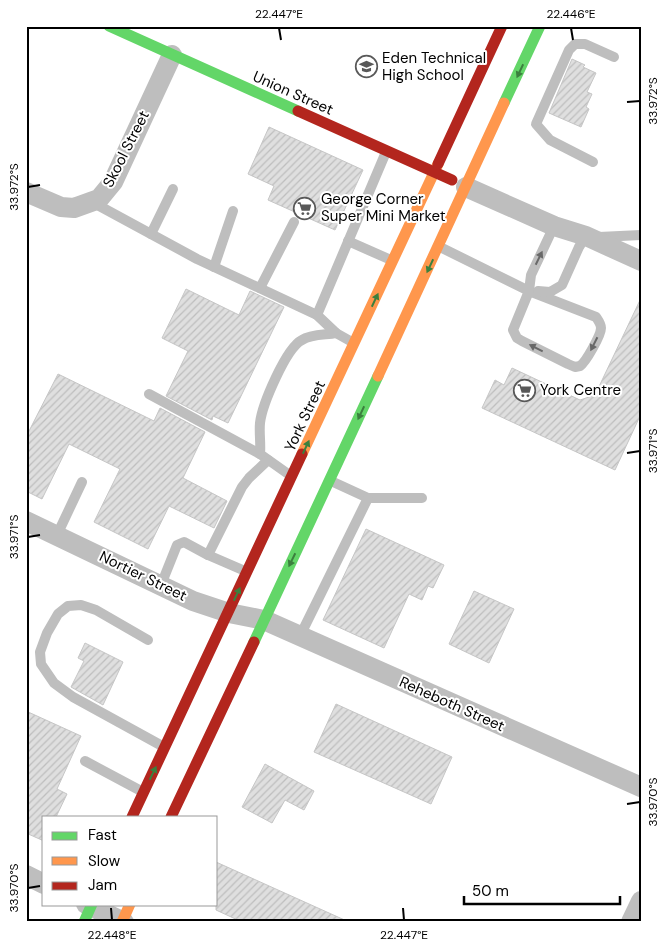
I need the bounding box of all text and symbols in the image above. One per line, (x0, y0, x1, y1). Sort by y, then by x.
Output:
text: 22.447°E (255, 6, 303, 22)
text: 22.446°E (546, 6, 596, 22)
place label: Eden Technical High School (382, 48, 486, 85)
school or university icon: Eden Technical High School (354, 55, 378, 79)
one-way arrow (516, 63, 524, 78)
street label: Union Street (250, 66, 336, 120)
text: 33.972°S (645, 77, 661, 125)
street label: Skool Street (98, 107, 154, 191)
text: 33.972°S (6, 163, 22, 211)
place label: George Corner Super Mini Market (321, 189, 446, 226)
supermarket icon: George Corner Super Mini Market (293, 196, 317, 220)
one-way arrow (535, 251, 543, 265)
one-way arrow (425, 259, 433, 273)
one-way arrow (372, 293, 380, 307)
one-way arrow (590, 336, 598, 351)
one-way arrow (529, 344, 543, 352)
street label: York Street (280, 377, 330, 455)
supermarket icon: York Centre (512, 378, 536, 402)
place label: York Centre (540, 380, 621, 400)
one-way arrow (357, 406, 365, 420)
text: 33.971°S (645, 429, 661, 473)
one-way arrow (303, 440, 311, 454)
text: 33.971°S (6, 515, 22, 559)
street label: Nortier Street (96, 546, 190, 606)
one-way arrow (287, 553, 295, 567)
one-way arrow (234, 587, 242, 601)
street label: Reheboth Street (396, 672, 508, 736)
one-way arrow (149, 766, 157, 780)
text: 33.970°S (645, 777, 661, 826)
legend (42, 816, 218, 906)
text: Fast (88, 825, 117, 845)
text: Slow (88, 851, 121, 871)
text: 33.970°S (6, 863, 22, 912)
scale bar (464, 873, 621, 905)
text: Jam (88, 875, 117, 895)
text: 50 m (472, 881, 509, 901)
text: 22.448°E (88, 927, 137, 943)
text: 22.447°E (380, 927, 428, 943)

